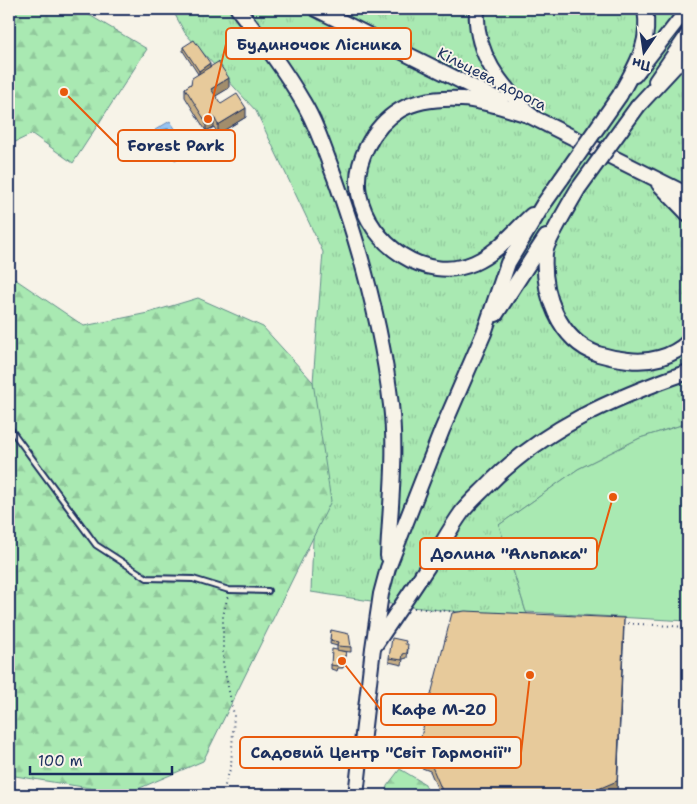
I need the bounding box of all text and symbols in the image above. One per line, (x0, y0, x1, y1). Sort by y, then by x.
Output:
callout: Будиночок Лісника (226, 28, 411, 59)
north arrow (620, 28, 670, 78)
text: Будиночок Лісника (236, 34, 402, 55)
street label: Кільцева дорога (434, 43, 551, 116)
text: Пн (630, 54, 652, 76)
callout: Forest Park (118, 130, 235, 161)
text: Forest Park (127, 135, 225, 156)
callout: Долина "Альпака" (420, 538, 597, 569)
text: Долина "Альпака" (430, 543, 588, 564)
callout: Кафе М-20 (381, 694, 496, 725)
text: Кафе М-20 (392, 699, 487, 720)
callout: Садовий Центр "Світ Гармонії" (240, 737, 521, 768)
text: Садовий Центр "Світ Гармонії" (250, 742, 512, 763)
scale bar (30, 744, 172, 776)
text: 100 m (38, 751, 83, 771)

